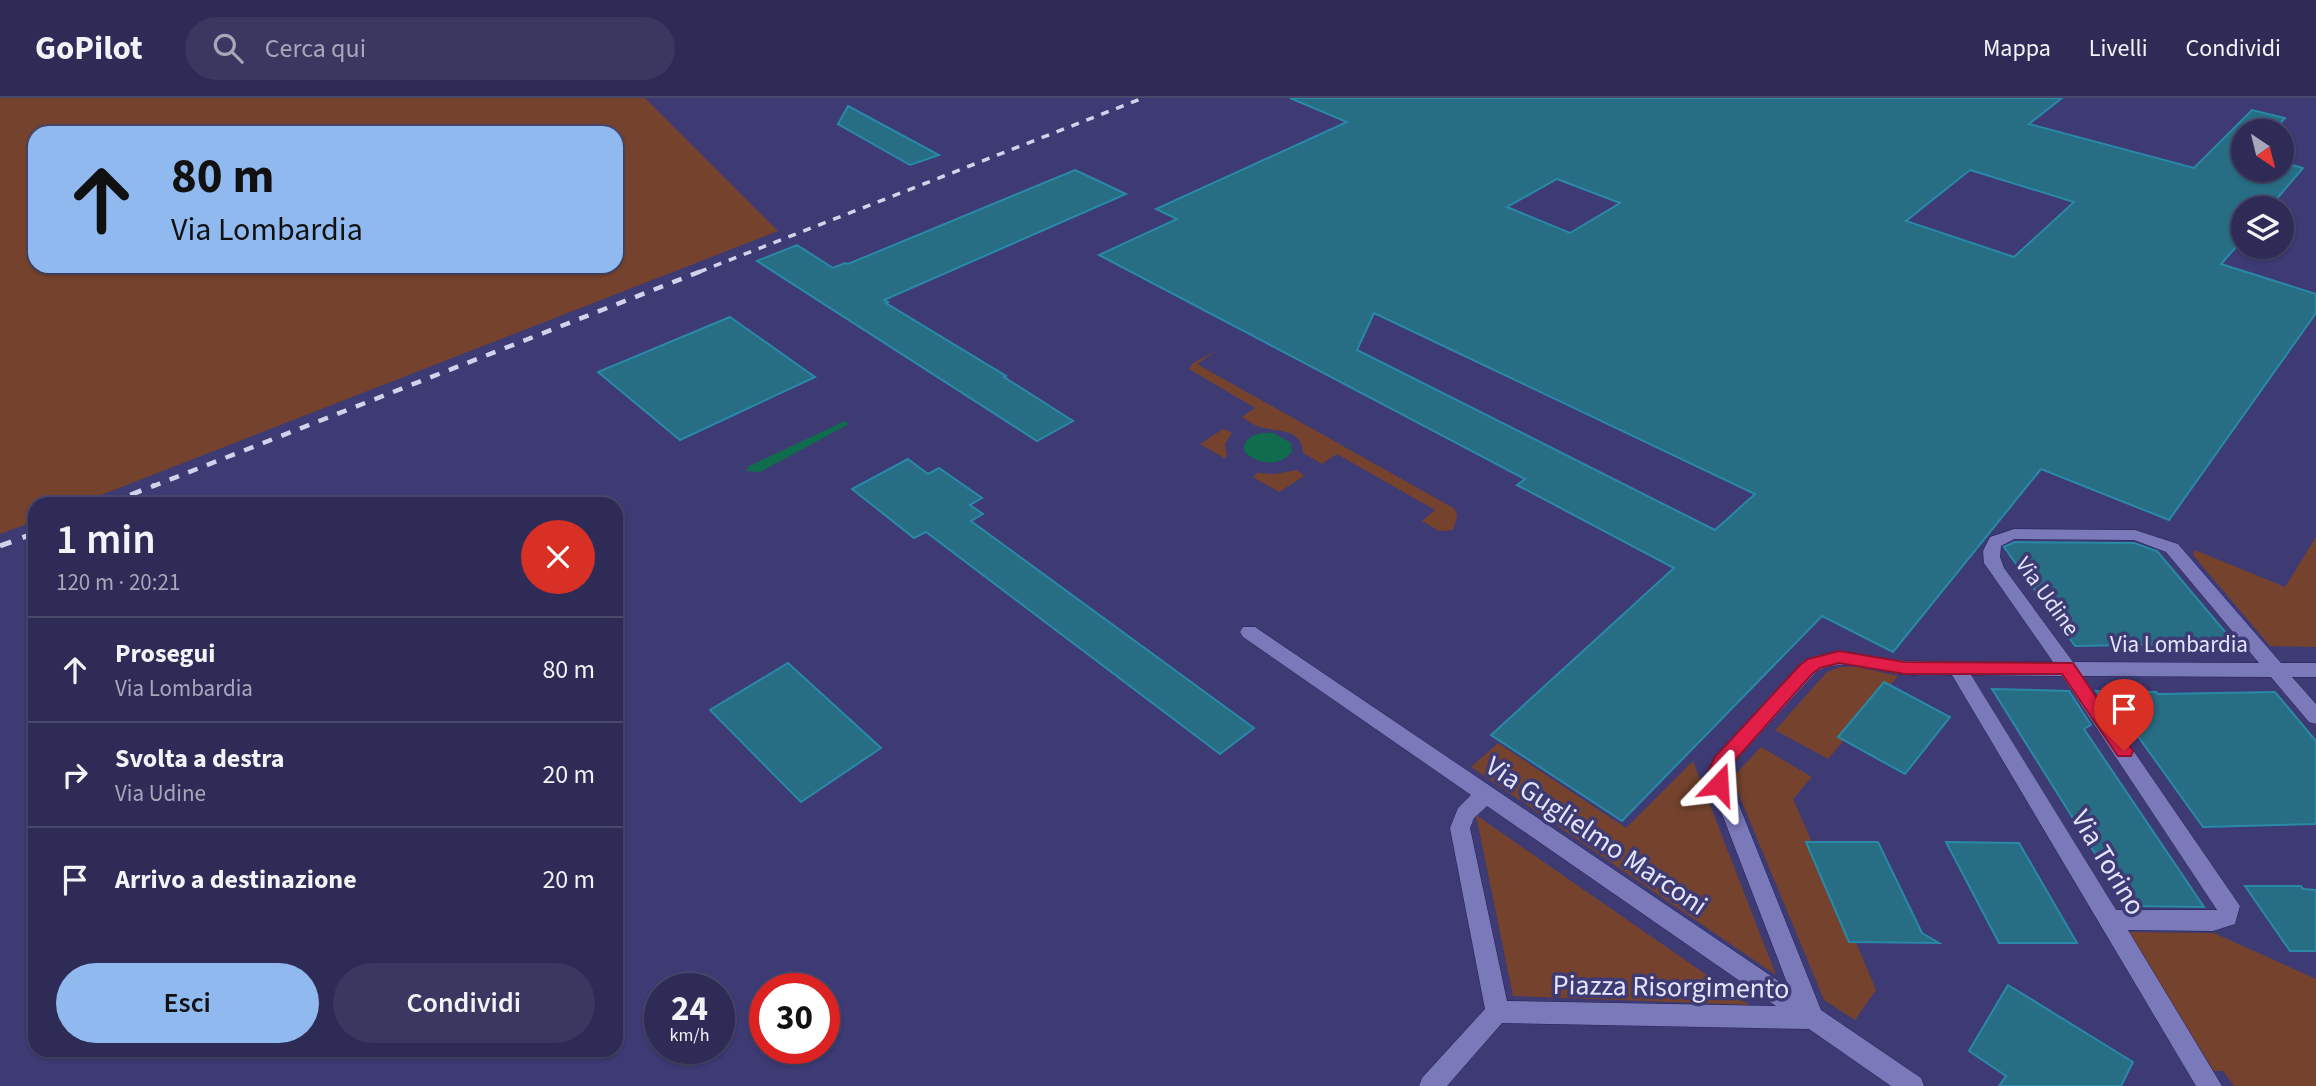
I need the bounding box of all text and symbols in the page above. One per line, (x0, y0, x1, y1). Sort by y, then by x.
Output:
search box (185, 17, 675, 80)
text: GoPilot (35, 25, 143, 72)
icon: search (209, 29, 247, 67)
text: Cerca qui (265, 30, 366, 67)
text: Mappa (1983, 31, 2051, 66)
text: Livelli (2089, 31, 2148, 66)
text: Condividi (2186, 31, 2281, 66)
north arrow (2231, 119, 2294, 182)
map controls (2231, 119, 2294, 259)
text: 80 m (171, 142, 275, 212)
icon: ahead (56, 154, 147, 245)
button: layers (2231, 196, 2294, 259)
text: Via Lombardia (171, 207, 363, 253)
text: 1 min (56, 510, 156, 570)
button: close (521, 520, 595, 594)
street label: Via Udine (2008, 550, 2088, 643)
text: 120 m · 20:21 (56, 566, 180, 599)
street label: Via Lombardia (2110, 628, 2248, 661)
text: Prosegui (115, 635, 215, 672)
icon: ahead (56, 651, 94, 689)
text: 80 m (542, 651, 595, 688)
text: Via Lombardia (115, 672, 253, 705)
pin (2094, 679, 2154, 751)
icon: arrive (2105, 690, 2143, 728)
text: Svolta a destra (115, 740, 285, 777)
street label: Via Guglielmo Marconi (1477, 747, 1715, 925)
position arrow (1682, 747, 1756, 821)
icon: right (56, 756, 94, 794)
text: 20 m (542, 756, 595, 793)
text: Via Udine (115, 777, 206, 810)
street label: Via Torino (2061, 802, 2155, 923)
icon: arrive (56, 861, 94, 899)
text: Arrivo a destinazione (115, 861, 357, 898)
text: 20 m (542, 861, 595, 898)
button: Esci (56, 963, 319, 1043)
button: Condividi (333, 963, 595, 1043)
street label: Piazza Risorgimento (1552, 965, 1790, 1009)
speed limit sign: 30 (749, 973, 840, 1064)
text: 24 (671, 984, 708, 1034)
text: km/h (670, 1023, 709, 1048)

